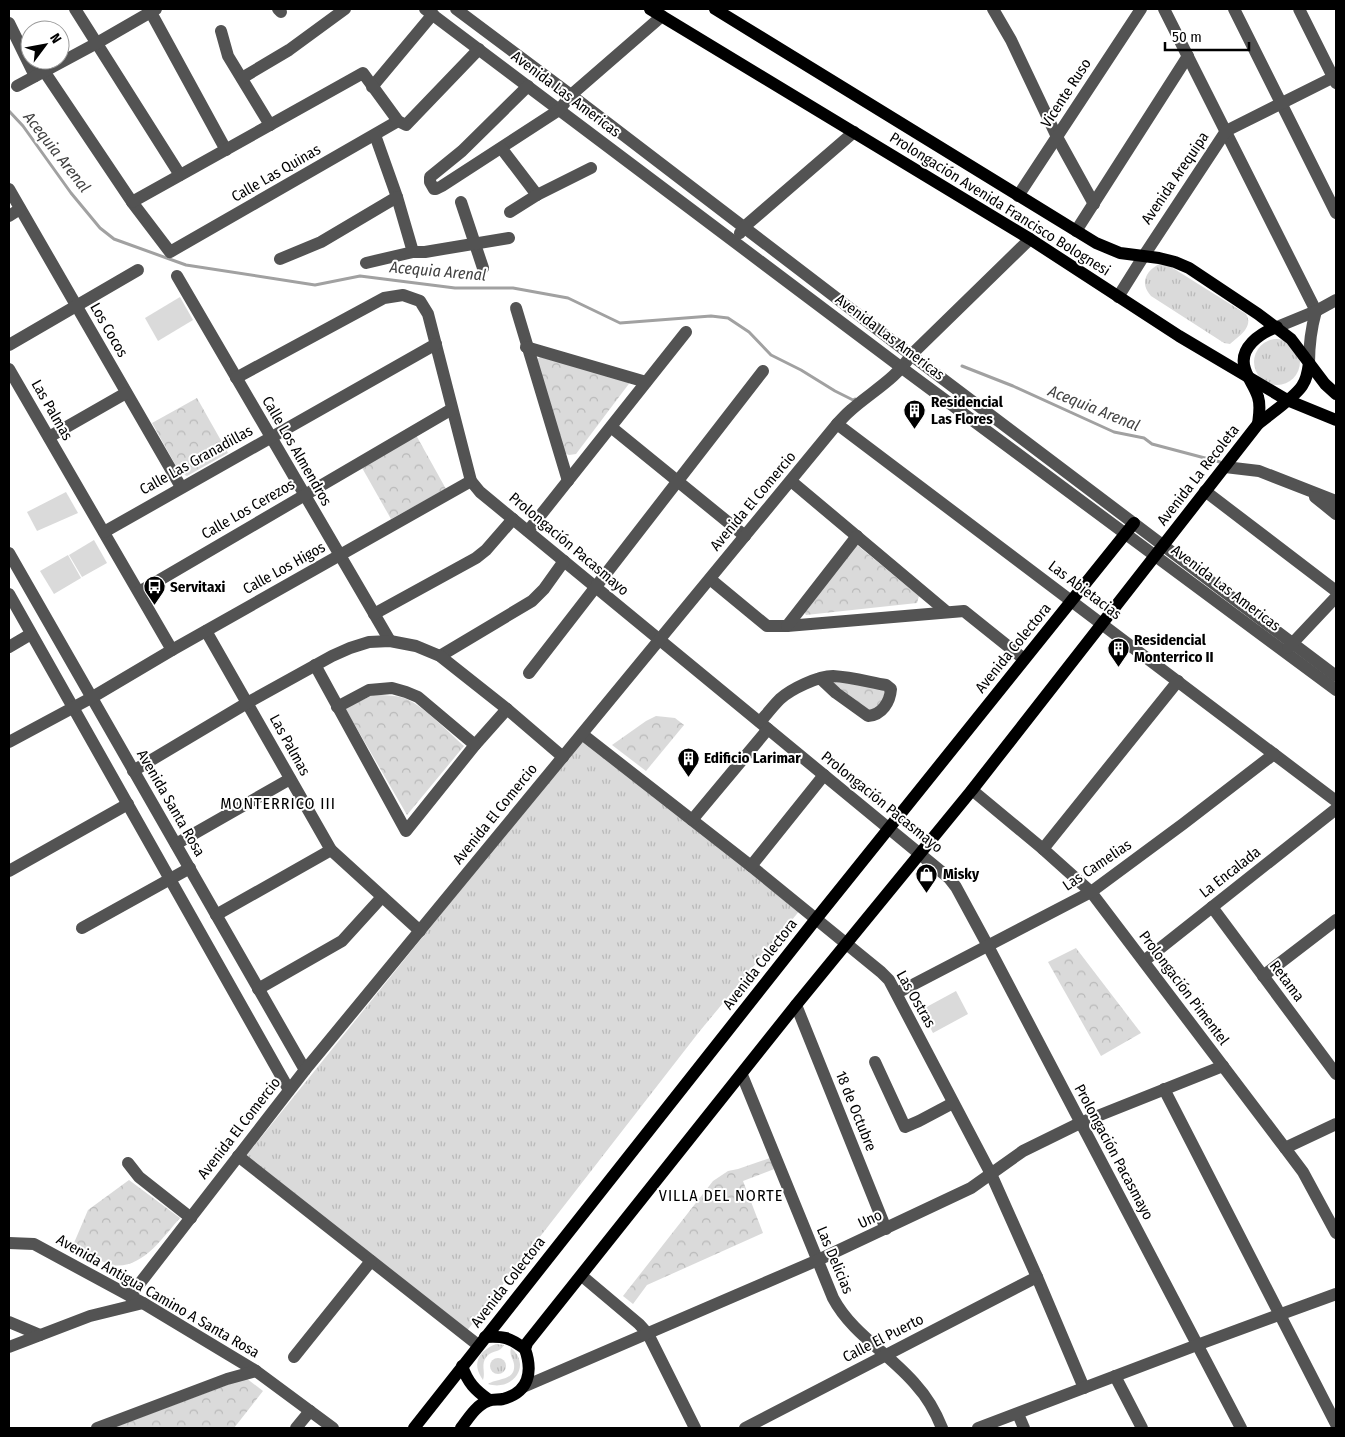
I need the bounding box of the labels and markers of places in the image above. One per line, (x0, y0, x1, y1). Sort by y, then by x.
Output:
place label: Residencial Las Flores (931, 393, 1004, 428)
building icon: Residencial Las Flores (903, 399, 927, 430)
bus stop icon: Servitaxi (142, 575, 166, 606)
place label: Servitaxi (170, 578, 225, 596)
place label: Residencial Monterrico II (1134, 631, 1214, 666)
building icon: Residencial Monterrico II (1106, 637, 1130, 668)
building icon: Edificio Larimar (676, 746, 700, 777)
place label: Edificio Larimar (704, 749, 801, 767)
shop icon: Misky (915, 862, 939, 893)
place label: Misky (943, 865, 980, 883)

